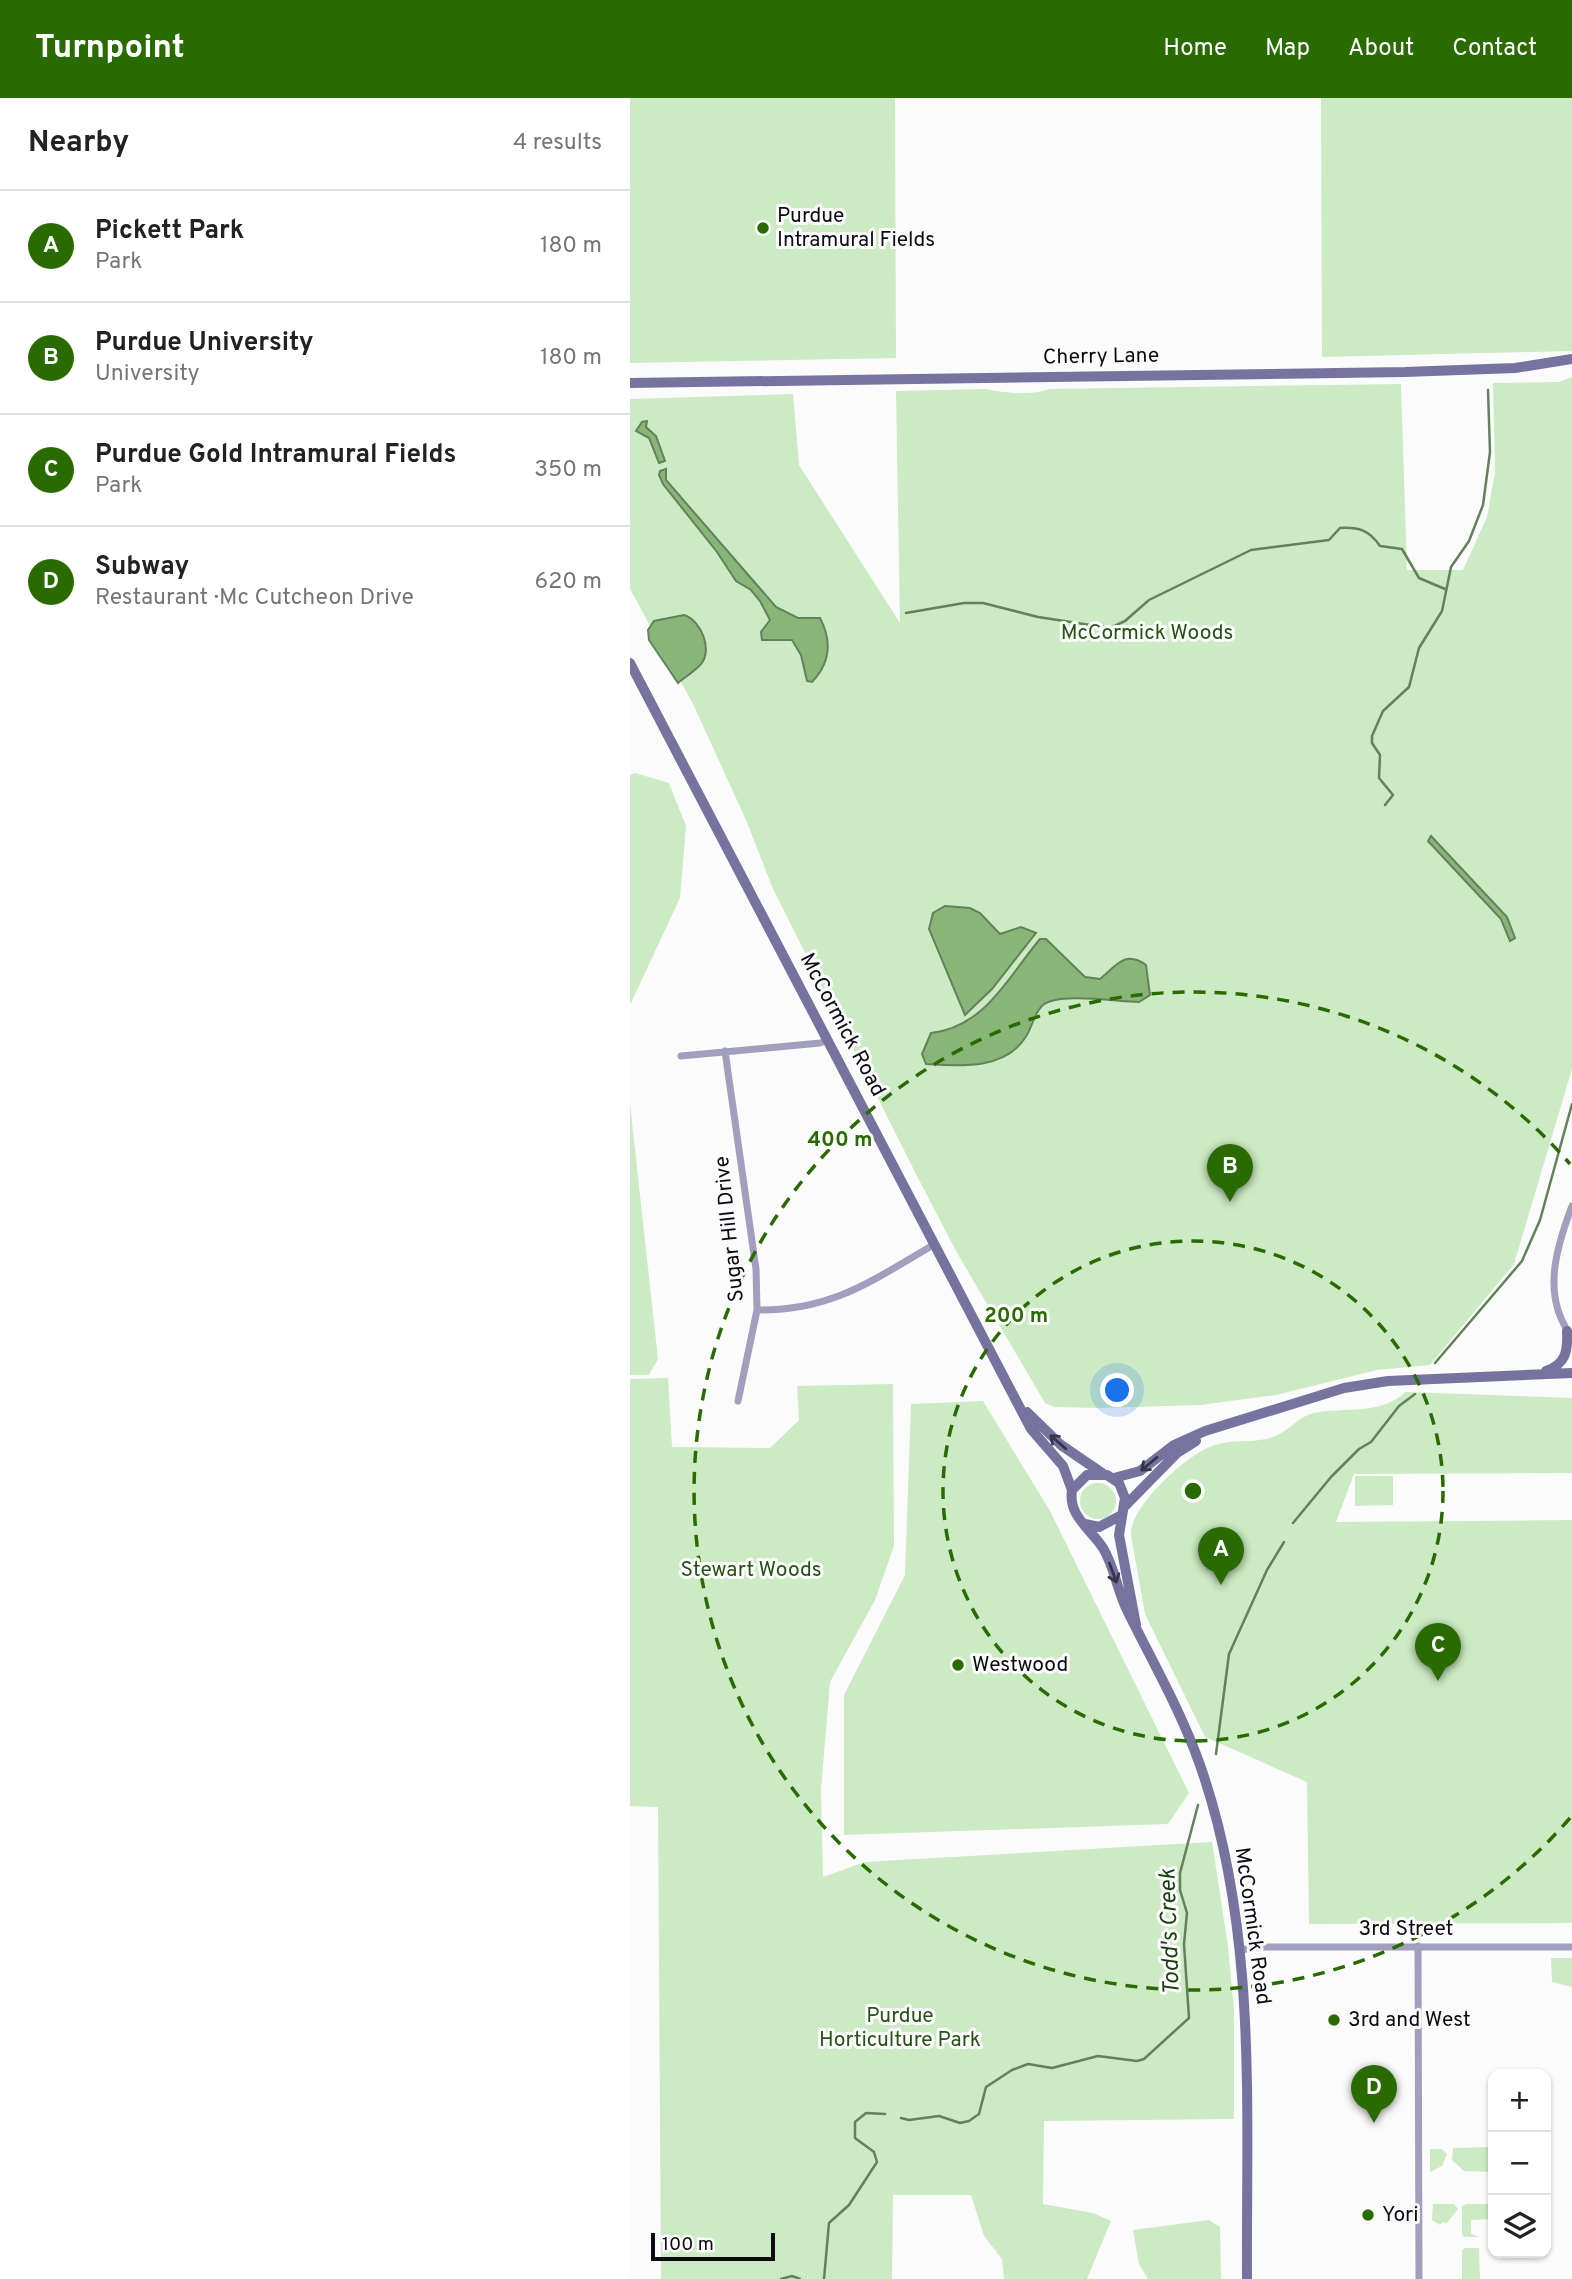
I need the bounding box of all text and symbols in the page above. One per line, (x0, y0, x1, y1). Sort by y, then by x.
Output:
text: Turnpoint (35, 28, 185, 70)
text: Home (1163, 34, 1227, 64)
text: Map (1265, 34, 1310, 64)
text: About (1348, 34, 1414, 64)
text: Contact (1452, 34, 1537, 64)
text: Nearby (28, 125, 129, 162)
text: 4 results (513, 129, 602, 158)
place label: Purdue Intramural Fields (777, 203, 935, 254)
text: Pickett Park (95, 215, 244, 248)
marker: Purdue Intramural Fields (755, 220, 771, 236)
text: A (43, 232, 59, 261)
text: 180 m (540, 232, 602, 261)
text: Park (95, 248, 142, 277)
text: Purdue University (95, 327, 314, 360)
street label: Cherry Lane (1043, 342, 1159, 372)
text: B (43, 344, 59, 373)
text: 180 m (540, 344, 602, 373)
text: University (95, 360, 200, 389)
text: Purdue Gold Intramural Fields (95, 439, 456, 472)
text: C (44, 456, 58, 485)
text: 350 m (534, 456, 602, 485)
text: Park (95, 472, 142, 501)
text: Subway (95, 551, 189, 584)
text: D (43, 568, 59, 597)
text: 620 m (535, 568, 602, 597)
text: Restaurant · Mc Cutcheon Drive (95, 584, 414, 613)
park label: McCormick Woods (1061, 620, 1233, 647)
street label: McCormick Road (793, 949, 891, 1101)
text: 400 m (808, 1127, 872, 1154)
pin: B (1207, 1144, 1253, 1202)
street label: Sugar Hill Drive (709, 1155, 751, 1303)
text: 200 m (984, 1303, 1048, 1330)
your location (1100, 1373, 1134, 1407)
one-way arrow (1049, 1434, 1067, 1450)
one-way arrow (1141, 1456, 1159, 1471)
centre of rings (1181, 1479, 1205, 1503)
pin: A (1198, 1527, 1244, 1585)
park label: Stewart Woods (680, 1557, 822, 1584)
one-way arrow (1108, 1561, 1121, 1583)
pin: C (1415, 1623, 1461, 1681)
place label: Westwood (972, 1652, 1068, 1679)
marker: Westwood (950, 1657, 966, 1673)
street label: McCormick Road (1228, 1846, 1276, 2006)
water label: Todd's Creek (1154, 1868, 1188, 1996)
street label: 3rd Street (1359, 1916, 1453, 1943)
park label: Purdue Horticulture Park (819, 2003, 981, 2054)
place label: 3rd and West (1348, 2007, 1471, 2034)
marker: 3rd and West (1326, 2012, 1342, 2028)
pin: D (1351, 2065, 1397, 2123)
map controls (1488, 2069, 1551, 2258)
button: + (1488, 2069, 1551, 2132)
button: − (1488, 2132, 1551, 2195)
button: layers (1488, 2195, 1551, 2258)
place label: Yori (1382, 2202, 1418, 2229)
marker: Yori (1360, 2207, 1376, 2223)
scale bar (651, 2230, 775, 2262)
text: 100 m (662, 2233, 714, 2257)

